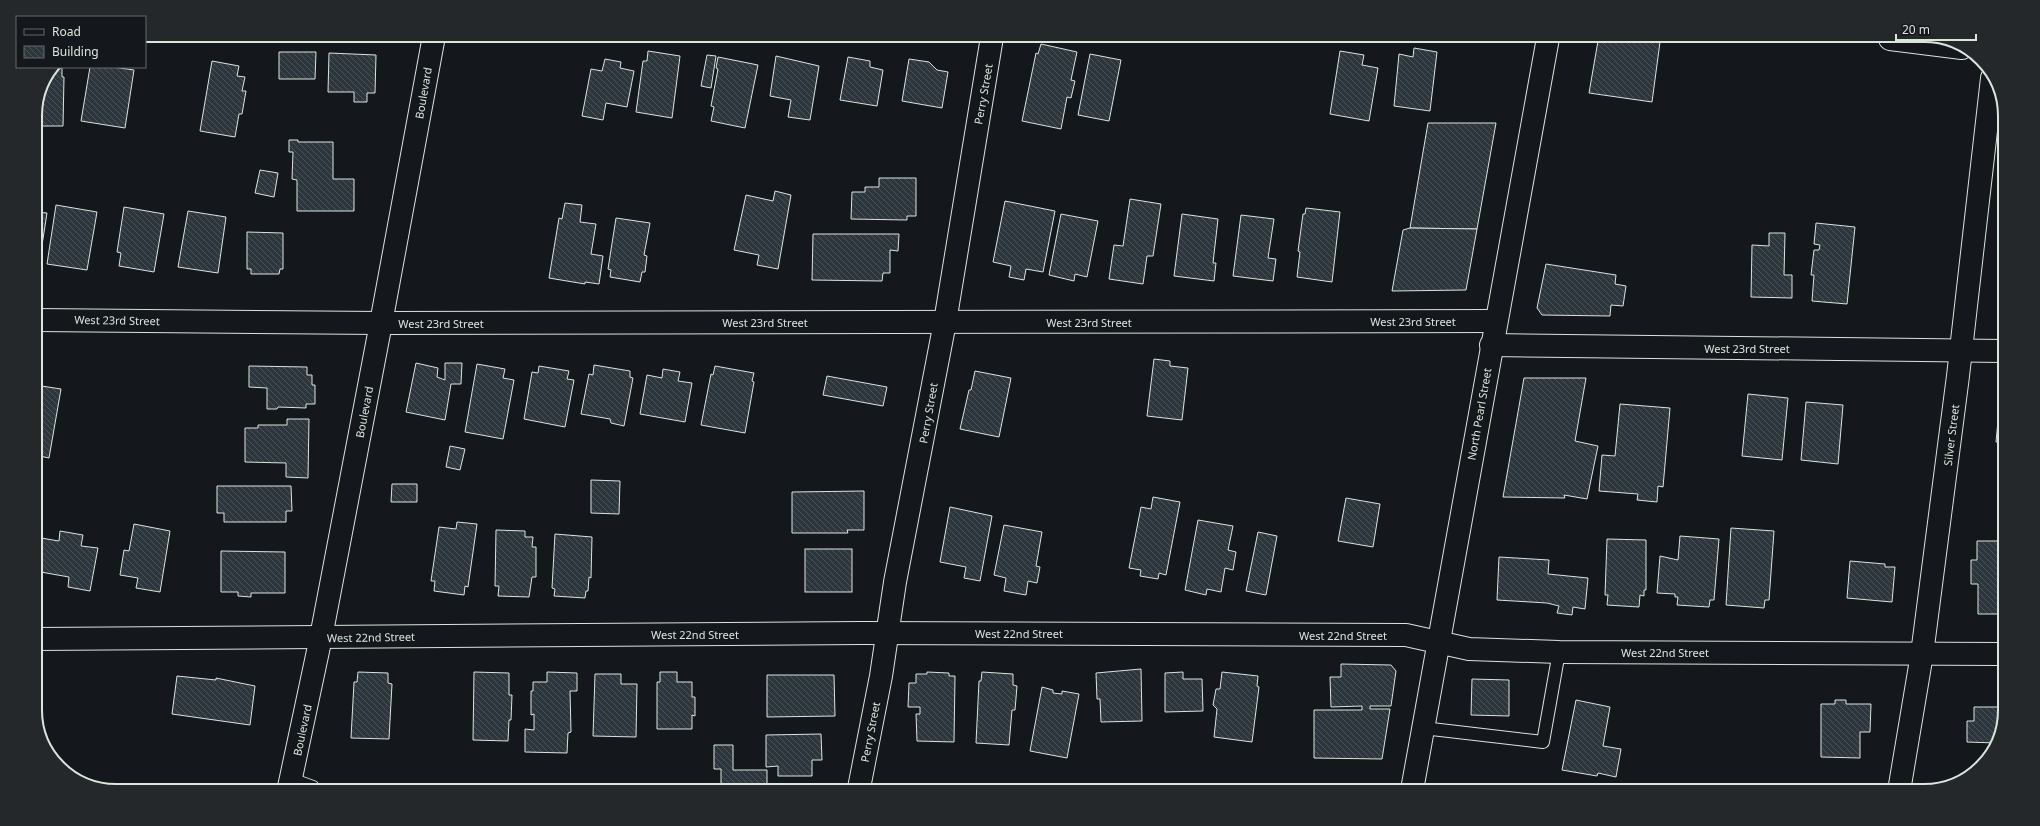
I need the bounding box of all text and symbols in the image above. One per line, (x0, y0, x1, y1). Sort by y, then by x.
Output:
legend (16, 16, 146, 68)
scale bar (1896, 16, 1976, 42)
text: 20 m (1902, 21, 1930, 38)
text: Road (52, 23, 81, 40)
text: Building (52, 43, 99, 60)
street label: Perry Street (970, 63, 996, 125)
street label: Boulevard (411, 66, 435, 120)
street label: West 23rd Street (74, 312, 160, 328)
street label: West 23rd Street (1370, 314, 1456, 329)
street label: West 23rd Street (722, 315, 808, 330)
street label: West 23rd Street (1046, 315, 1132, 330)
street label: West 23rd Street (398, 316, 484, 331)
street label: West 23rd Street (1704, 341, 1790, 356)
street label: North Pearl Street (1464, 367, 1494, 461)
street label: Perry Street (915, 382, 941, 444)
street label: Boulevard (352, 385, 376, 439)
street label: Silver Street (1940, 403, 1962, 466)
street label: West 22nd Street (975, 626, 1063, 641)
street label: West 22nd Street (651, 627, 739, 642)
street label: West 22nd Street (1299, 628, 1387, 643)
street label: West 22nd Street (327, 629, 415, 645)
street label: West 22nd Street (1621, 645, 1709, 660)
street label: Perry Street (857, 701, 883, 763)
street label: Boulevard (289, 703, 315, 757)

